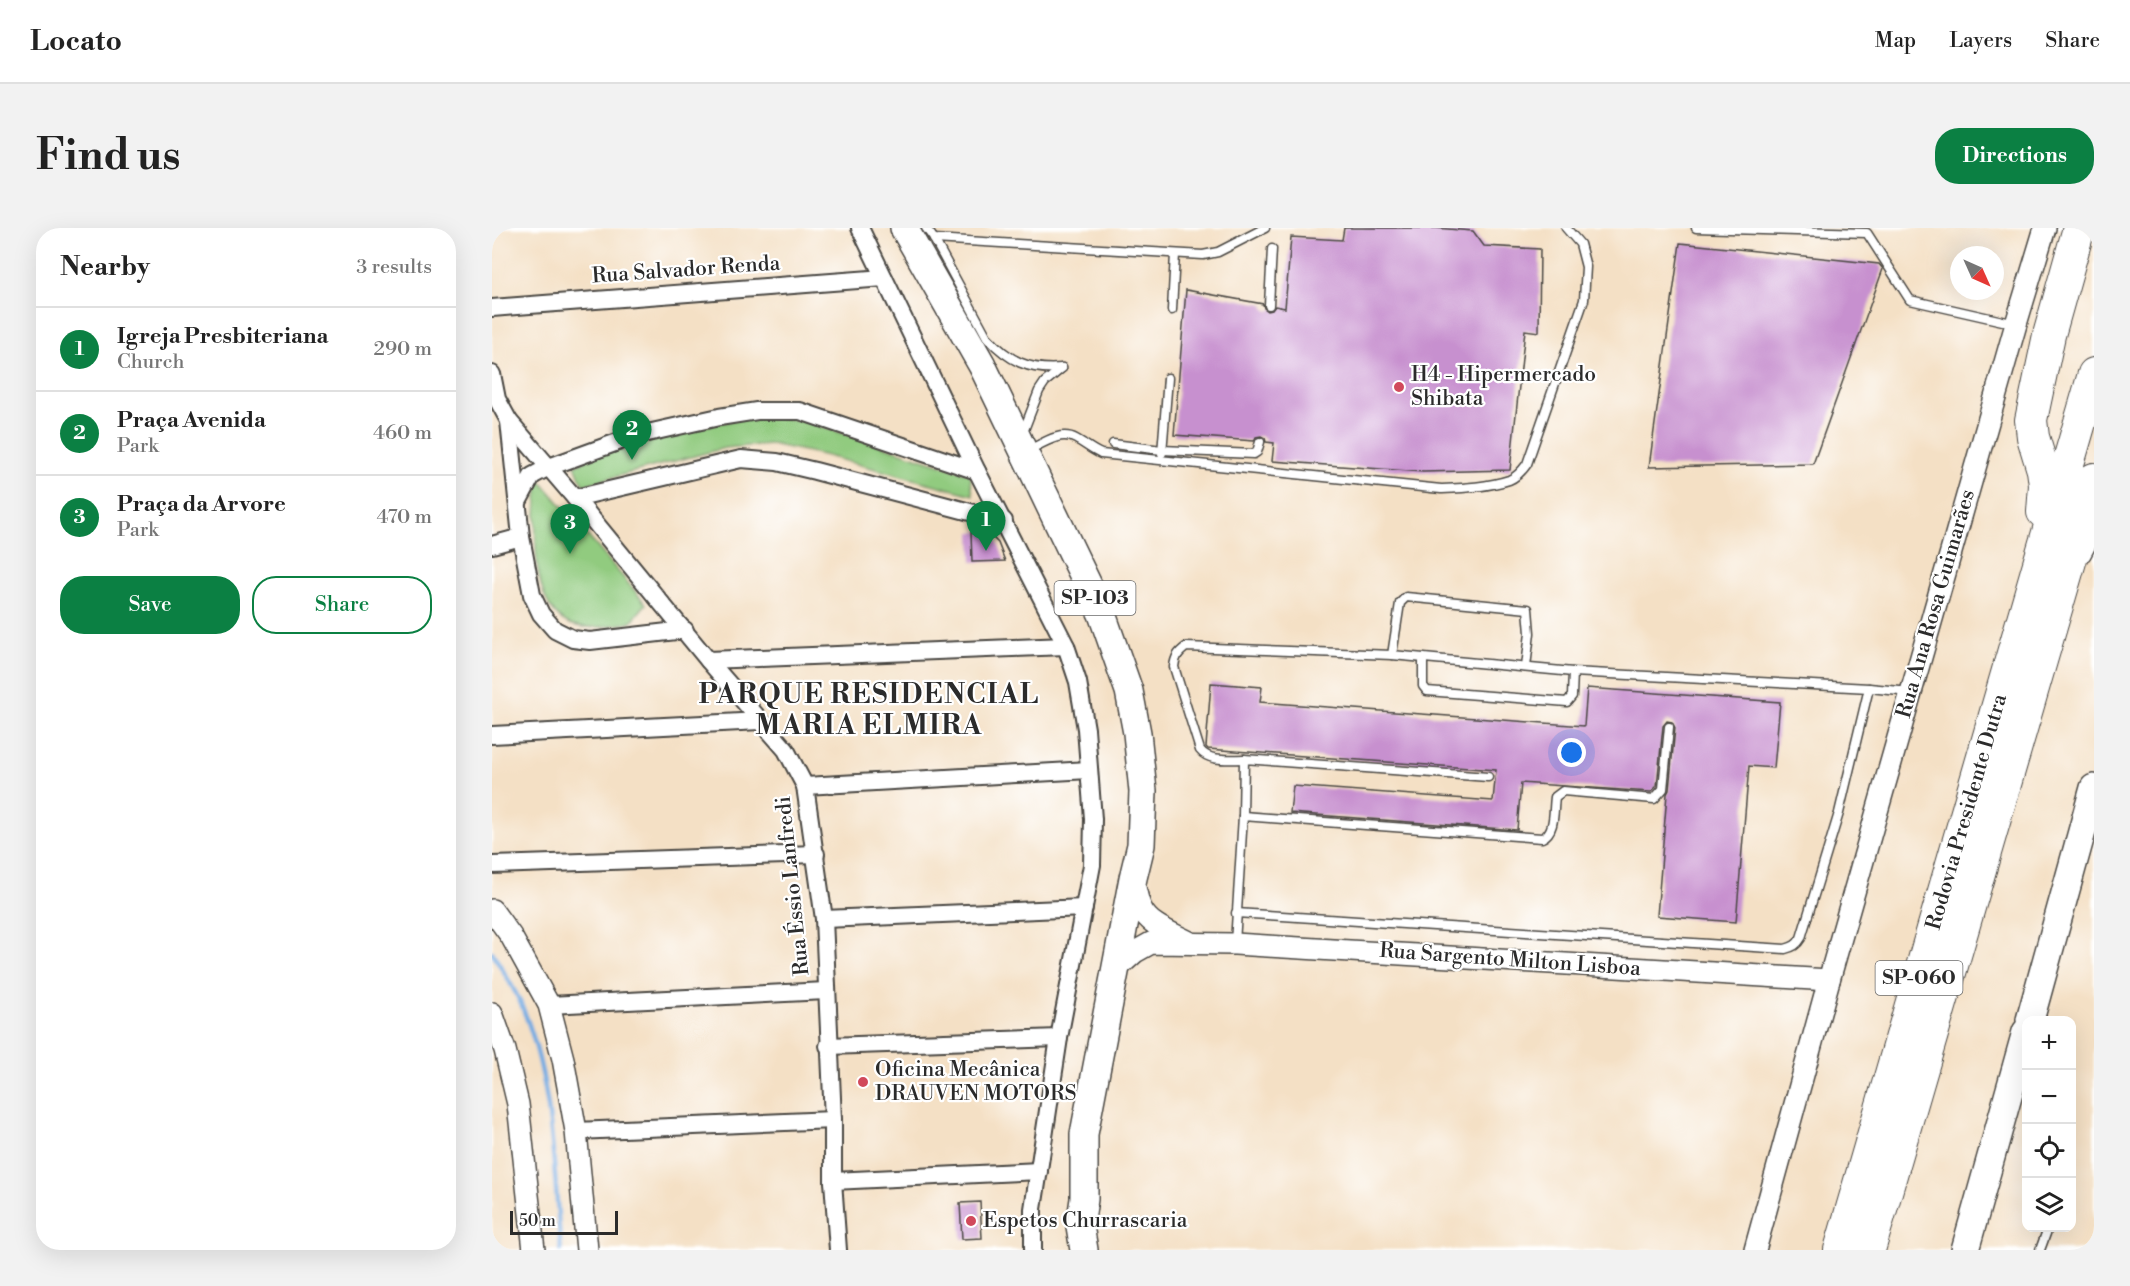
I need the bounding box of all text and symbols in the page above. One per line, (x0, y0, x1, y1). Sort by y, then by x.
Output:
text: Locato (30, 24, 122, 59)
text: Map (1875, 28, 1916, 54)
text: Layers (1949, 28, 2012, 54)
text: Share (2045, 28, 2100, 54)
button: Directions (1935, 128, 2094, 184)
text: Find us (36, 130, 180, 183)
north arrow (1950, 246, 2004, 300)
street label: Rua Salvador Renda (591, 250, 781, 290)
text: Nearby (60, 251, 150, 283)
text: 3 results (356, 255, 432, 280)
text: Igreja Presbiteriana (117, 323, 328, 350)
text: 1 (75, 337, 84, 362)
text: 290 m (374, 337, 432, 362)
text: Church (117, 350, 184, 375)
place label: H4 - Hipermercado Shibata (1411, 362, 1596, 412)
marker: H4 - Hipermercado Shibata (1392, 380, 1406, 394)
text: Praça Avenida (117, 407, 266, 434)
pin: 2 (612, 410, 652, 460)
text: 2 (73, 421, 86, 446)
text: 460 m (373, 421, 432, 446)
text: Park (117, 434, 159, 459)
street label: Rua Ana Rosa Guimarães (1891, 487, 1981, 721)
text: Praça da Arvore (117, 491, 286, 518)
pin: 1 (966, 502, 1006, 551)
pin: 3 (550, 504, 590, 554)
text: 3 (73, 505, 86, 530)
text: 470 m (376, 505, 432, 530)
text: Park (117, 518, 159, 543)
button: Save (60, 576, 240, 634)
button: Share (252, 576, 432, 634)
road number: SP-103 (1054, 581, 1136, 615)
district label: PARQUE RESIDENCIAL MARIA ELMIRA (698, 678, 1040, 743)
street label: Rodovia Presidente Dutra (1921, 691, 2013, 933)
your location (1557, 738, 1586, 767)
street label: Rua Éssio Lanfredi (769, 795, 815, 977)
street label: Rua Sargento Milton Lisboa (1378, 938, 1642, 982)
road number: SP-060 (1876, 961, 1962, 995)
map controls (2022, 1016, 2076, 1232)
button: + (2022, 1016, 2076, 1070)
place label: Oficina Mecânica DRAUVEN MOTORS (875, 1057, 1077, 1107)
button: − (2022, 1070, 2076, 1124)
marker: Oficina Mecânica DRAUVEN MOTORS (856, 1075, 870, 1089)
button: locate (2022, 1124, 2076, 1178)
button: layers (2022, 1178, 2076, 1232)
scale bar (510, 1208, 618, 1236)
place label: Espetos Churrascaria (983, 1208, 1188, 1234)
text: 50 m (519, 1211, 556, 1231)
marker: Espetos Churrascaria (964, 1214, 978, 1228)

